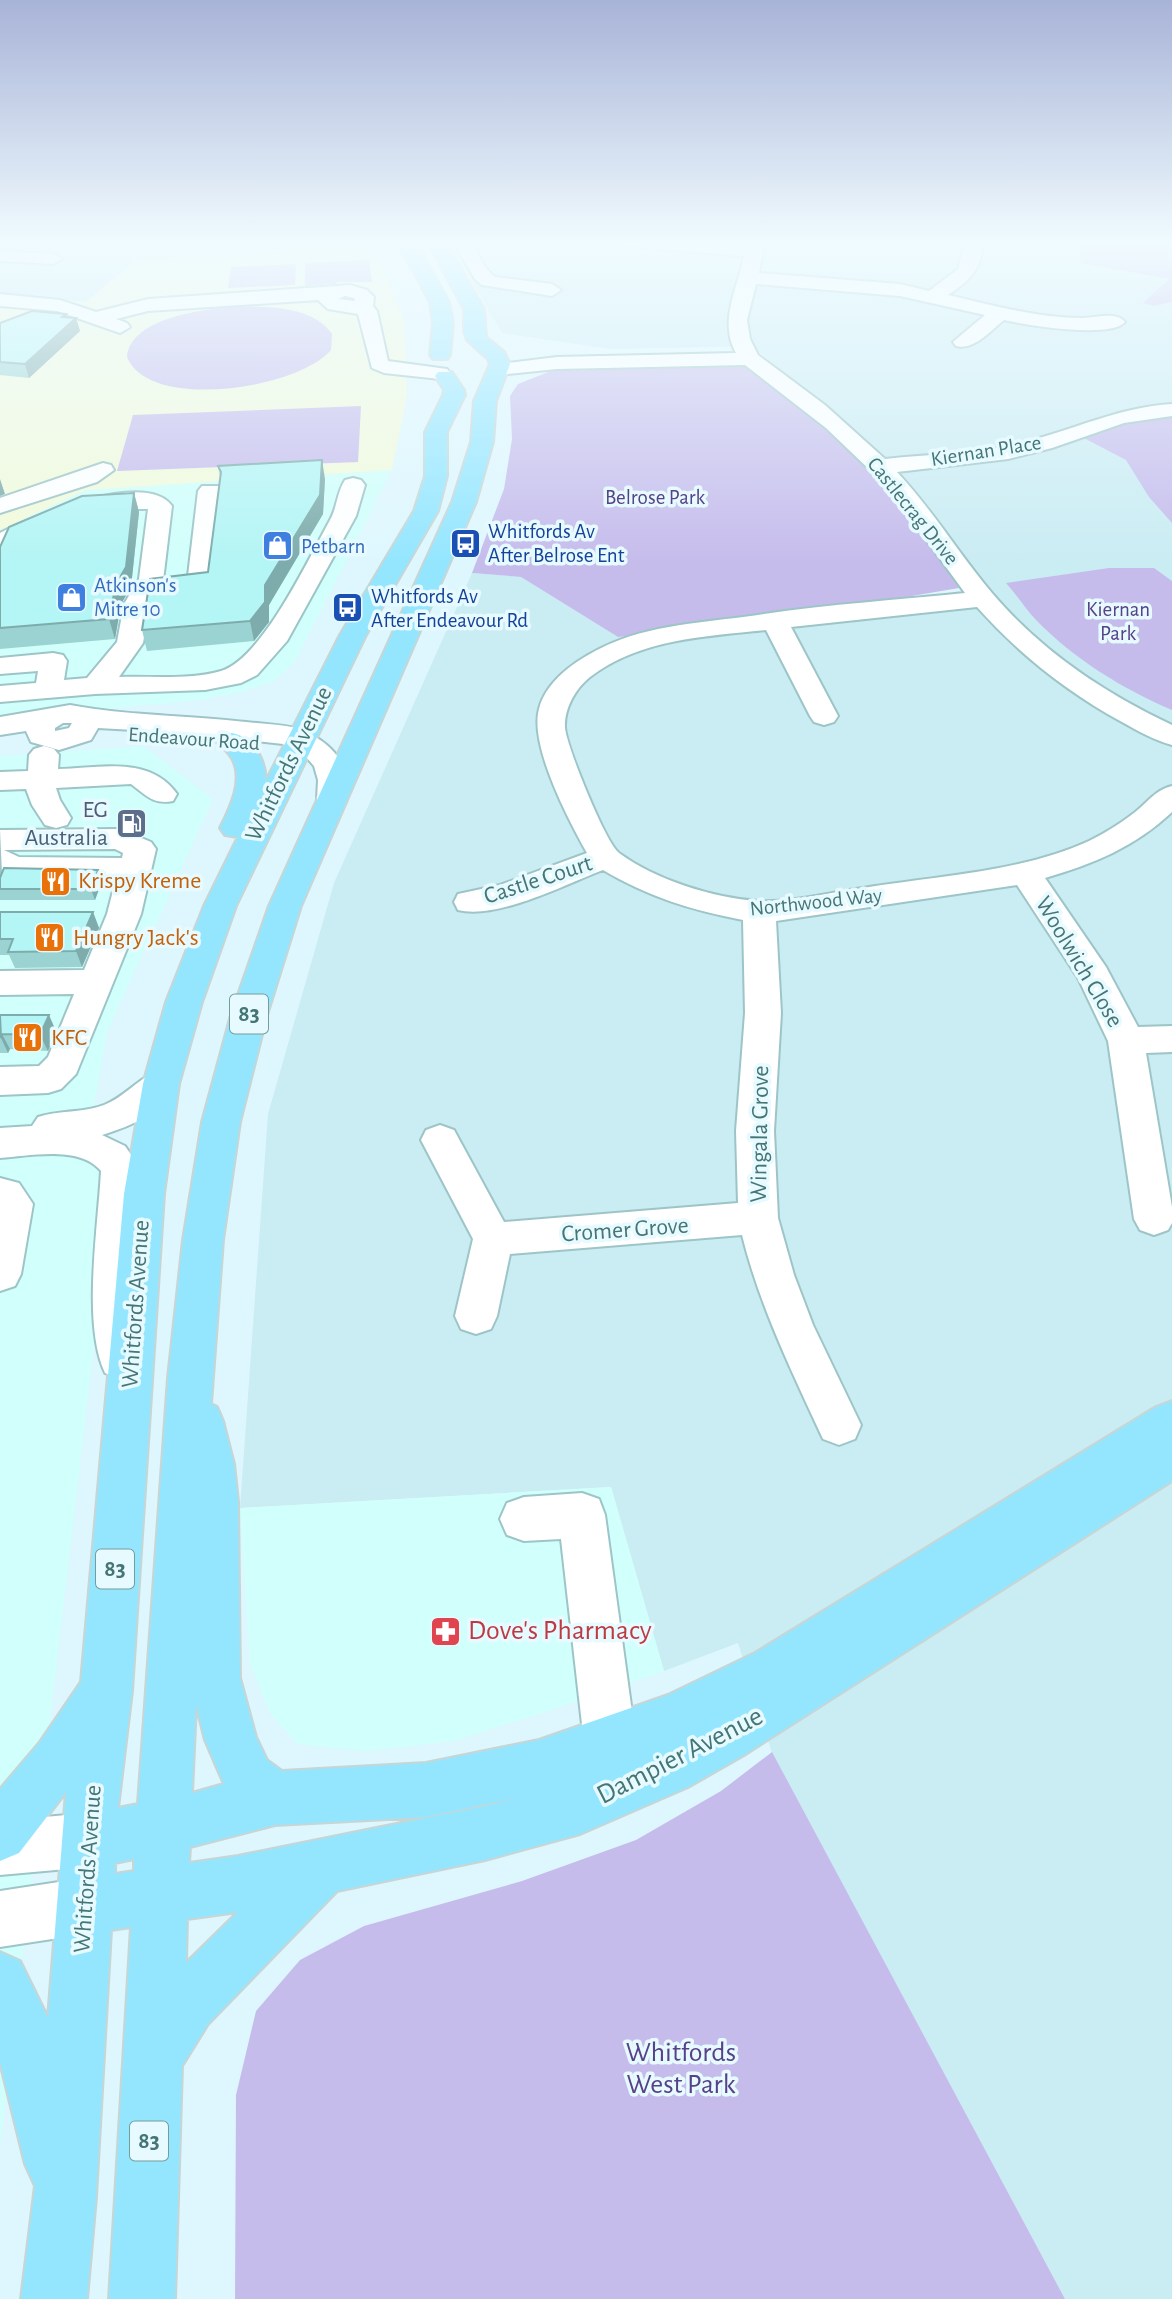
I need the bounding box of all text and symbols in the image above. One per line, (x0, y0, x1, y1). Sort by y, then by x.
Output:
street label: Kiernan Place (929, 432, 1043, 470)
street label: Castlecrag Drive (863, 453, 963, 569)
park label: Belrose Park (605, 487, 706, 508)
place label: Whitfords Av After Belrose Ent (488, 521, 625, 566)
bus stop icon: Whitfords Av After Belrose Ent (448, 526, 482, 560)
shop icon: Petbarn (261, 529, 295, 563)
place label: Petbarn (301, 536, 365, 557)
place label: Atkinson's Mitre 10 (94, 575, 177, 620)
shop icon: Atkinson's Mitre 10 (54, 580, 88, 614)
place label: Whitfords Av After Endeavour Rd (371, 586, 528, 631)
bus stop icon: Whitfords Av After Endeavour Rd (331, 591, 365, 625)
park label: Kiernan Park (1086, 599, 1150, 644)
street label: Whitfords Avenue (241, 683, 337, 845)
street label: Endeavour Road (127, 724, 261, 754)
place label: EG Australia (24, 798, 108, 850)
fuel station icon: EG Australia (114, 807, 148, 841)
street label: Castle Court (481, 851, 595, 909)
restaurant icon: Krispy Kreme (38, 864, 72, 898)
place label: Krispy Kreme (78, 869, 201, 893)
street label: Northwood Way (749, 885, 883, 919)
street label: Woolwich Close (1031, 893, 1127, 1031)
restaurant icon: Hungry Jack's (33, 921, 67, 955)
place label: Hungry Jack's (73, 926, 199, 950)
road number: 83 (230, 995, 268, 1034)
restaurant icon: KFC (11, 1021, 45, 1055)
place label: KFC (51, 1026, 87, 1050)
street label: Wingala Grove (747, 1065, 773, 1203)
street label: Cromer Grove (561, 1214, 689, 1246)
street label: Whitfords Avenue (118, 1219, 154, 1389)
road number: 83 (96, 1550, 134, 1588)
pharmacy icon: Dove's Pharmacy (428, 1614, 462, 1648)
place label: Dove's Pharmacy (468, 1617, 652, 1645)
street label: Dampier Avenue (592, 1702, 768, 1810)
street label: Whitfords Avenue (70, 1784, 106, 1954)
park label: Whitfords West Park (626, 2039, 736, 2099)
road number: 83 (130, 2122, 168, 2160)

